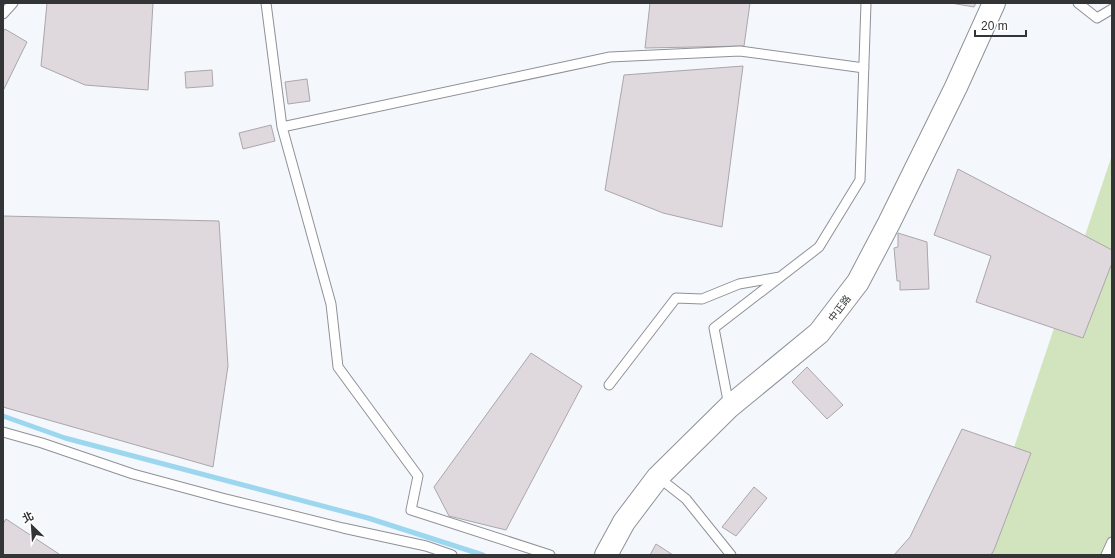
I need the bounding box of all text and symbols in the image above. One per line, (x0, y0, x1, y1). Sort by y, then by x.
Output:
scale bar (975, 12, 1026, 38)
text: 20 m (981, 19, 1008, 33)
street label: 中正路 (826, 293, 853, 324)
north arrow (12, 506, 52, 546)
text: 北 (20, 509, 35, 525)

